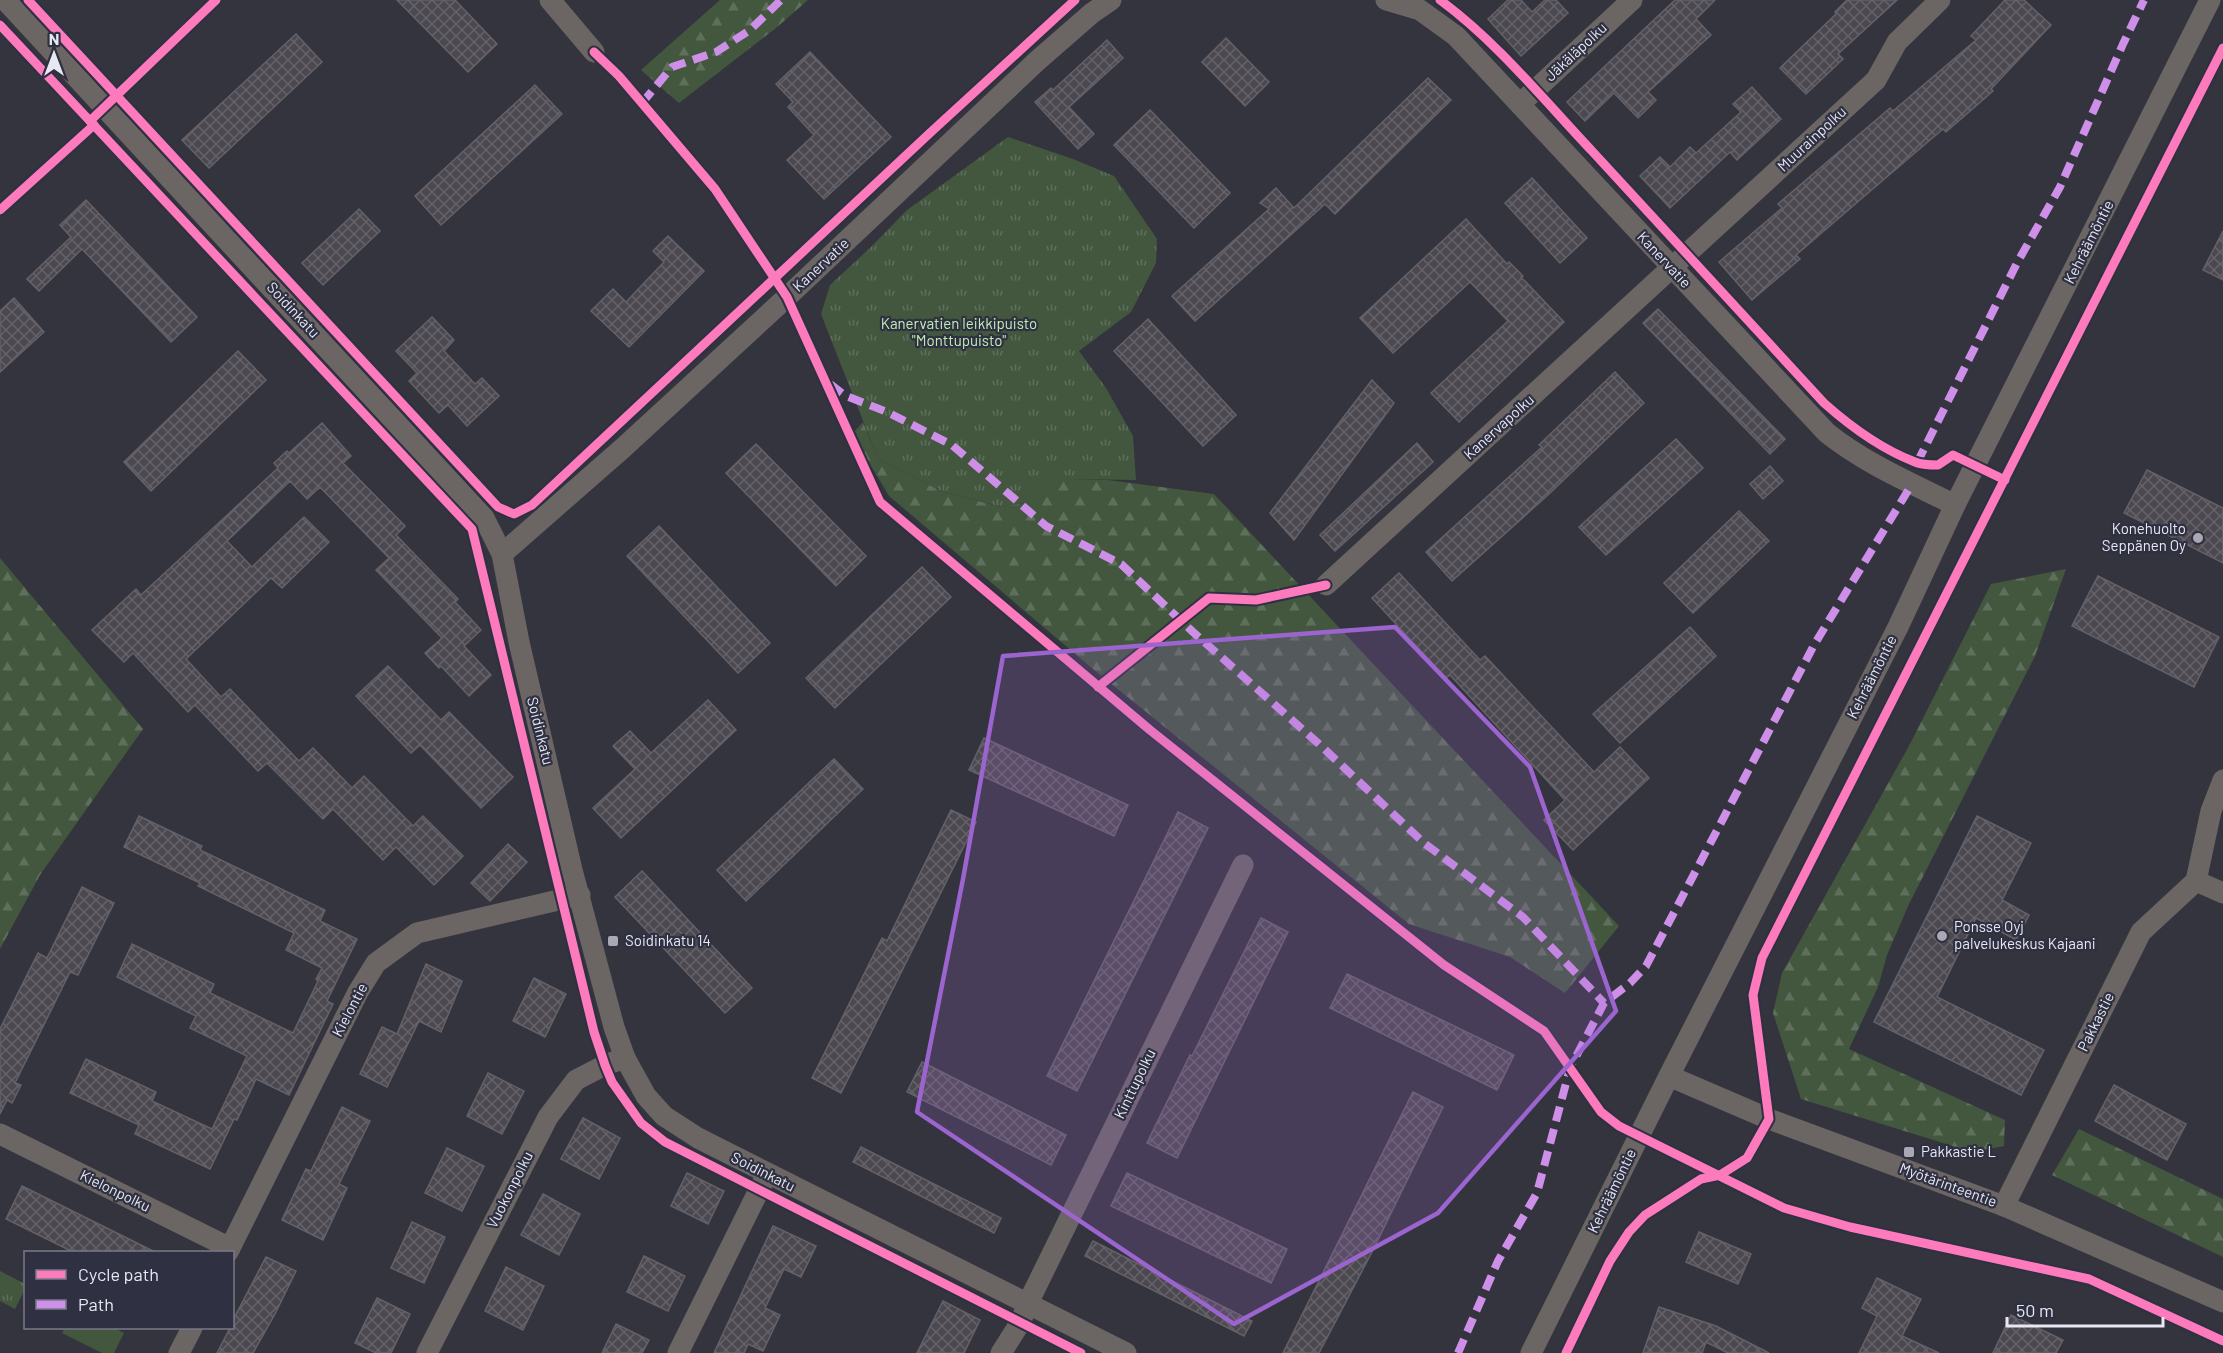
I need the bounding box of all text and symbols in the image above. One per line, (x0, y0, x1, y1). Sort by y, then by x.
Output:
street label: Jäkäläpolku (1541, 18, 1610, 84)
north arrow (24, 24, 84, 84)
text: N (49, 29, 59, 48)
street label: Muurainpolku (1773, 102, 1849, 175)
street label: Kehräämöntie (2059, 197, 2117, 286)
street label: Kanervatie (1634, 227, 1695, 291)
street label: Kanervatie (788, 234, 852, 295)
street label: Soidinkatu (264, 278, 324, 341)
park label: Kanervatien leikkipuisto "Monttupuisto" (881, 314, 1037, 349)
street label: Kanervapolku (1459, 390, 1537, 463)
place label: Konehuolto Seppänen Oy (2102, 519, 2186, 554)
marker: Konehuolto Seppänen Oy (2191, 531, 2205, 545)
street label: Kehräämöntie (1842, 632, 1900, 721)
street label: Soidinkatu (524, 695, 558, 767)
place label: Ponsse Oyj palvelukeskus Kajaani (1954, 917, 2096, 952)
marker: Ponsse Oyj palvelukeskus Kajaani (1935, 929, 1949, 943)
place label: Soidinkatu 14 (625, 931, 711, 949)
marker: Soidinkatu 14 (606, 934, 620, 948)
street label: Kielontie (328, 980, 371, 1039)
street label: Pakkastie (2073, 989, 2117, 1054)
street label: Kinttupolku (1109, 1046, 1159, 1121)
place label: Pakkastie L (1921, 1142, 1996, 1160)
marker: Pakkastie L (1902, 1145, 1916, 1159)
street label: Kehräämöntie (1583, 1146, 1639, 1236)
street label: Soidinkatu (728, 1147, 798, 1195)
street label: Vuokonpolku (482, 1148, 536, 1231)
street label: Myötärinteentie (1897, 1158, 2000, 1210)
street label: Kielonpolku (77, 1165, 154, 1215)
legend (24, 1251, 234, 1329)
text: Cycle path (78, 1263, 159, 1285)
scale bar (2007, 1290, 2163, 1328)
text: Path (78, 1293, 114, 1315)
text: 50 m (2016, 1299, 2054, 1321)

